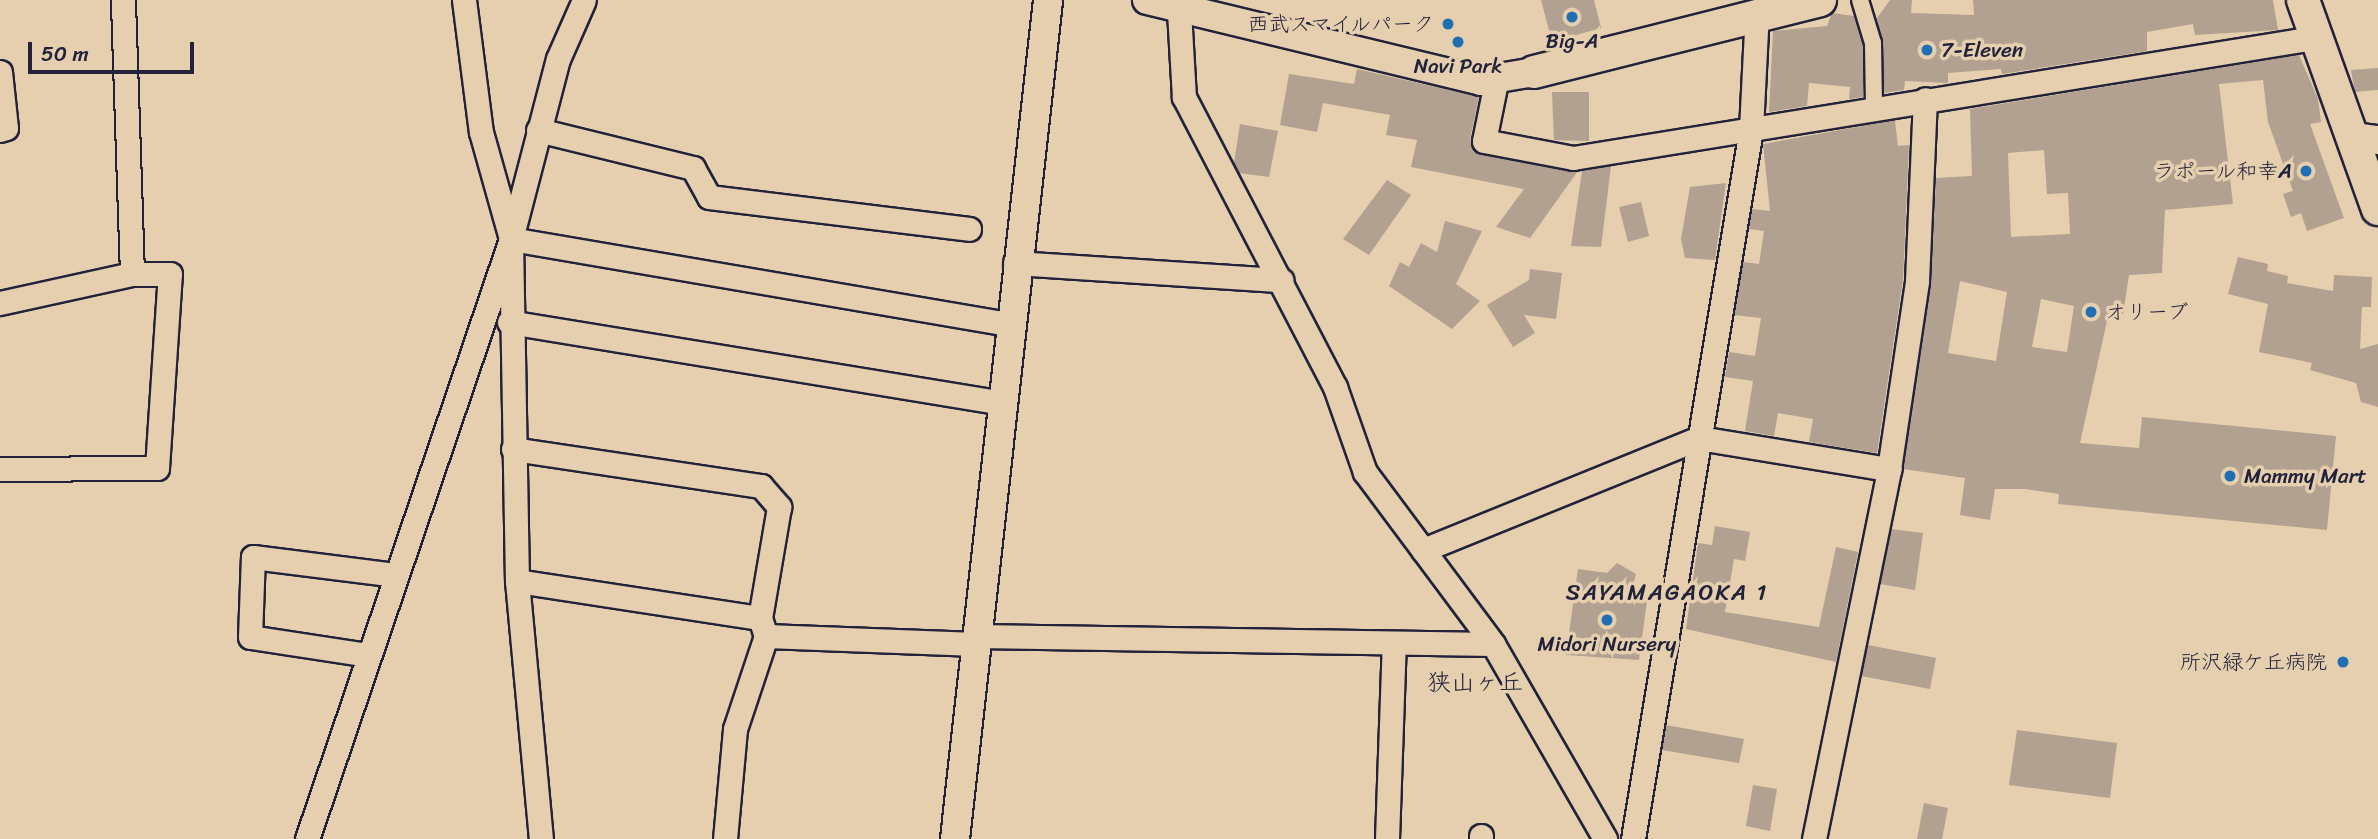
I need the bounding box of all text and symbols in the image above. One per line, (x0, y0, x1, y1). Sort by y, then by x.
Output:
marker: Big-A (1564, 9, 1580, 25)
place label: 西武スマイルパーク (1245, 11, 1434, 37)
marker: 西武スマイルパーク (1440, 16, 1456, 32)
scale bar (32, 28, 198, 72)
place label: Big-A (1545, 28, 1599, 54)
marker: Navi Park (1450, 34, 1466, 50)
text: 50 m (41, 35, 89, 73)
place label: 7-Eleven (1941, 37, 2023, 63)
marker: 7-Eleven (1919, 42, 1935, 58)
place label: Navi Park (1413, 53, 1503, 79)
place label: ラポール和幸A (2152, 158, 2292, 184)
marker: ラポール和幸A (2298, 163, 2314, 179)
place label: オリーブ (2105, 299, 2189, 325)
marker: オリーブ (2083, 304, 2099, 320)
place label: Mammy Mart (2244, 463, 2366, 489)
marker: Mammy Mart (2222, 468, 2238, 484)
district label: SAYAMAGAOKA 1 (1568, 579, 1766, 607)
marker: Midori Nursery (1599, 612, 1615, 628)
place label: Midori Nursery (1538, 631, 1676, 657)
place label: 所沢緑ケ丘病院 (2180, 649, 2327, 675)
marker: 所沢緑ケ丘病院 (2333, 652, 2353, 672)
district label: 狭山ヶ丘 (1427, 669, 1523, 697)

